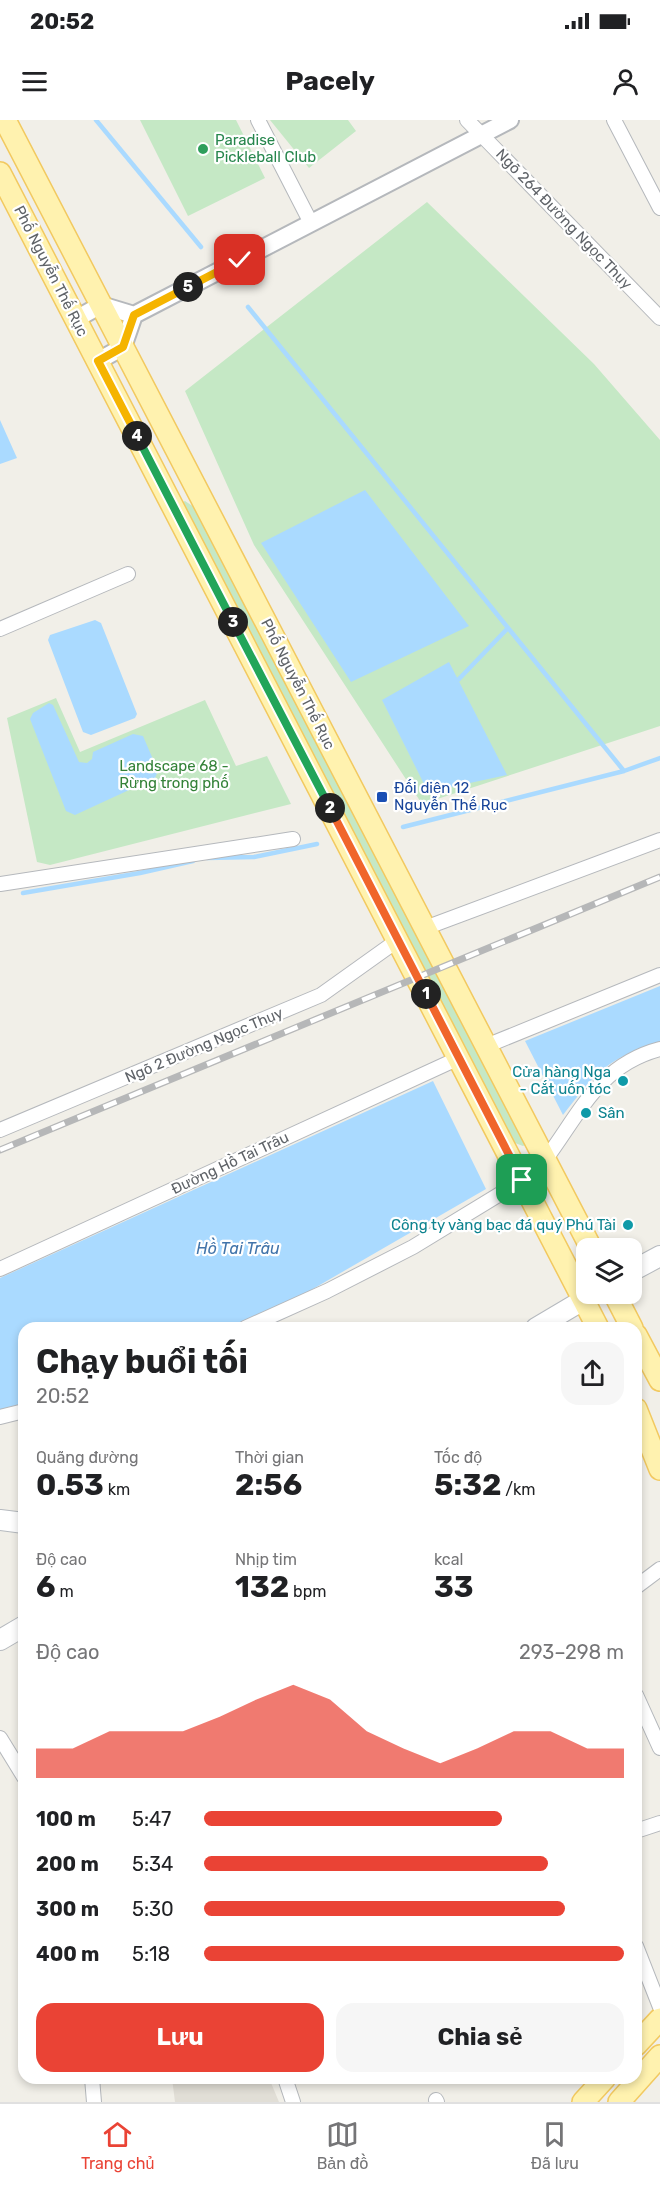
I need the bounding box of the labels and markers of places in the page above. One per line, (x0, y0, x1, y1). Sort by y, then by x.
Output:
place label: Paradise Pickleball Club (215, 131, 316, 166)
marker: Paradise Pickleball Club (196, 142, 210, 156)
pin (214, 234, 265, 285)
pin: 5 (173, 272, 203, 302)
pin: 4 (122, 421, 152, 451)
pin: 3 (218, 607, 248, 637)
place label: Đối diện 12 Nguyễn Thế Rục (394, 779, 507, 814)
marker: Đối diện 12 Nguyễn Thế Rục (375, 790, 389, 804)
pin: 2 (315, 793, 345, 823)
pin: 1 (411, 979, 441, 1009)
place label: Cửa hàng Nga - Cắt uốn tóc (512, 1063, 611, 1098)
marker: Cửa hàng Nga - Cắt uốn tóc (616, 1074, 630, 1088)
place label: Sân (598, 1104, 625, 1122)
marker: Sân (579, 1106, 593, 1120)
pin (496, 1154, 547, 1205)
place label: Công ty vàng bạc đá quý Phú Tài (391, 1216, 616, 1234)
marker: Công ty vàng bạc đá quý Phú Tài (621, 1218, 635, 1232)

